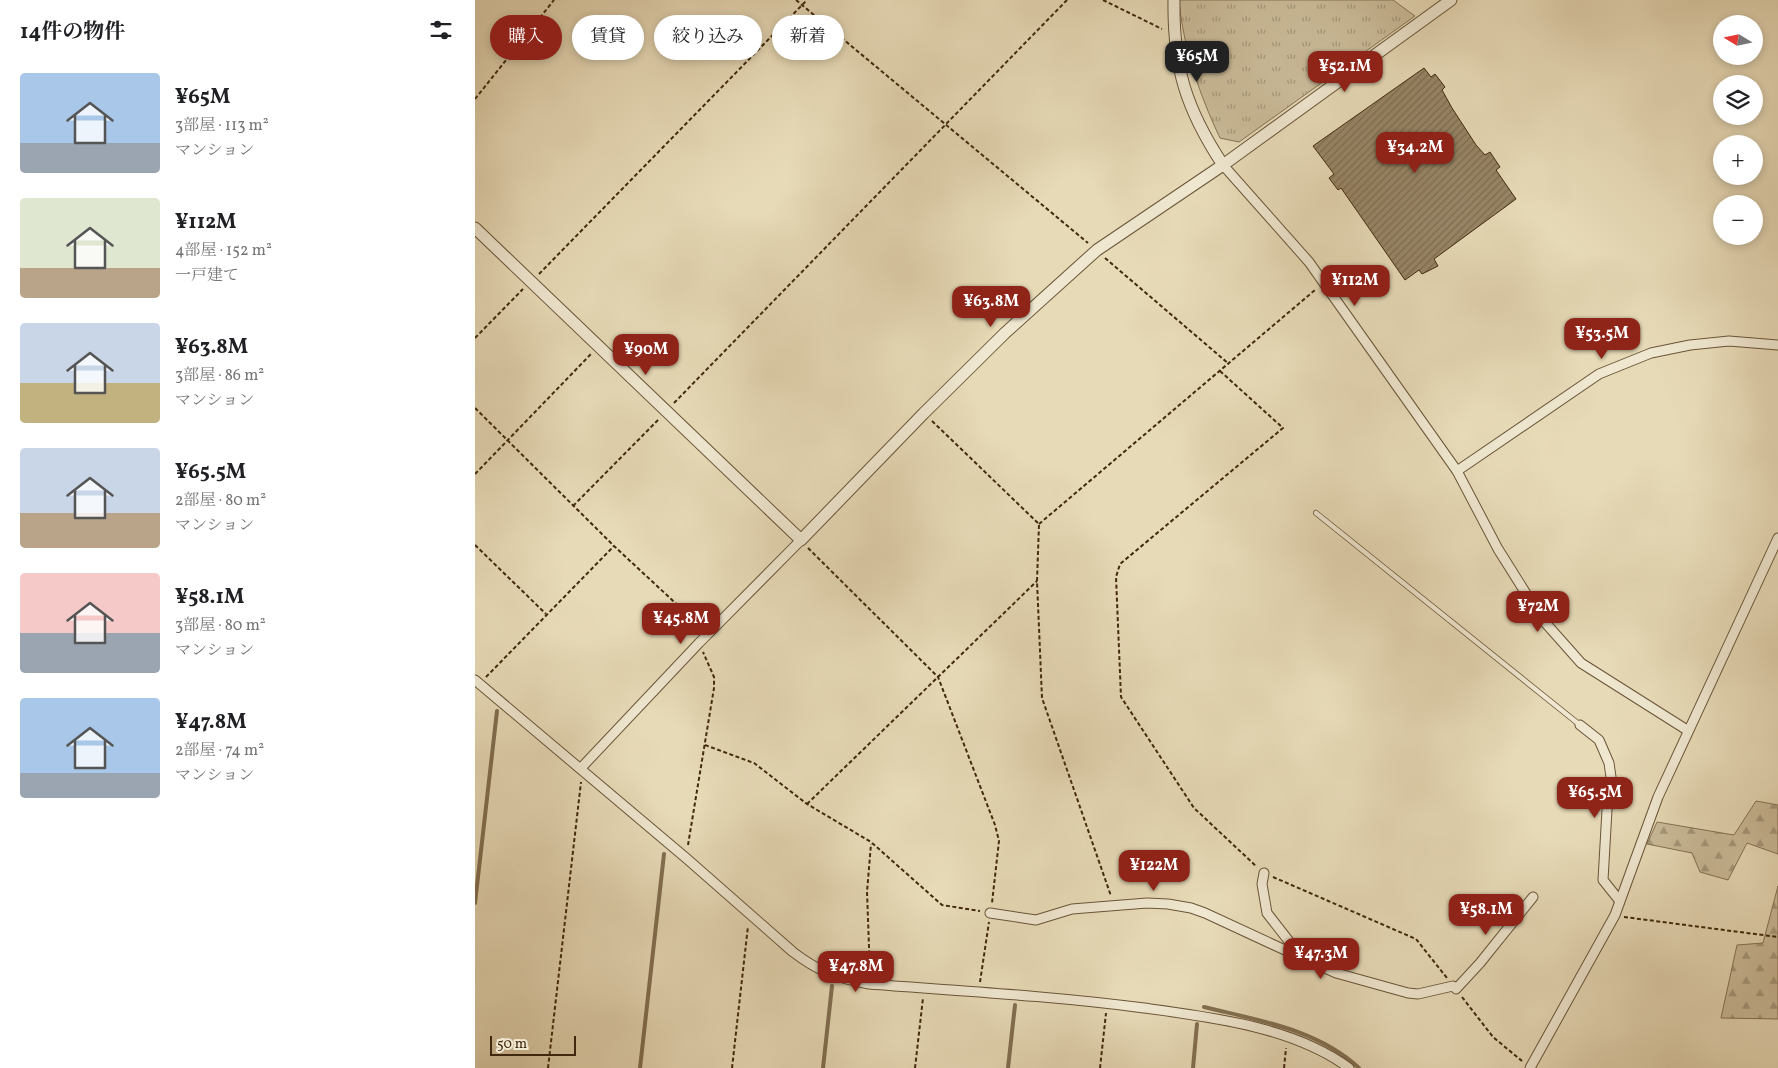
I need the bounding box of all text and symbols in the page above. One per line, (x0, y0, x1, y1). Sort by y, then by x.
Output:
chip: 購入 (490, 15, 562, 60)
chip: 賃貸 (572, 15, 644, 60)
chip: 絞り込み (654, 15, 762, 60)
chip: 新着 (772, 15, 844, 60)
north arrow (1713, 15, 1763, 65)
map controls (1713, 15, 1763, 245)
icon: filters (427, 16, 455, 44)
text: 14件の物件 (20, 18, 125, 47)
pin: ¥65M (1167, 41, 1227, 83)
text: ¥65M (1176, 46, 1218, 68)
pin: ¥52.1M (1304, 51, 1386, 93)
text: ¥52.1M (1319, 56, 1371, 78)
button: layers (1713, 75, 1763, 125)
text: ¥65M (175, 83, 230, 112)
icon: home (60, 93, 120, 153)
text: 3部屋 · 113 m² (175, 115, 269, 137)
pin: ¥34.2M (1374, 132, 1456, 174)
button: + (1713, 135, 1763, 185)
text: ¥34.2M (1387, 137, 1443, 159)
text: マンション (175, 140, 254, 162)
button: − (1713, 195, 1763, 245)
text: ¥112M (175, 208, 236, 237)
icon: home (60, 218, 120, 278)
text: 4部屋 · 152 m² (175, 240, 272, 262)
pin: ¥112M (1320, 264, 1390, 307)
text: 一戸建て (175, 265, 239, 287)
text: ¥112M (1332, 270, 1378, 292)
pin: ¥63.8M (950, 286, 1032, 328)
text: ¥63.8M (963, 291, 1019, 313)
pin: ¥53.5M (1561, 318, 1643, 360)
text: ¥53.5M (1575, 323, 1629, 345)
text: ¥63.8M (175, 333, 248, 362)
pin: ¥90M (616, 334, 676, 376)
text: ¥90M (624, 339, 668, 361)
icon: home (60, 343, 120, 403)
text: 3部屋 · 86 m² (175, 365, 264, 387)
text: マンション (175, 390, 254, 412)
text: ¥65.5M (175, 458, 246, 487)
icon: home (60, 468, 120, 528)
text: 2部屋 · 80 m² (175, 490, 266, 512)
text: マンション (175, 515, 254, 537)
text: ¥58.1M (175, 583, 244, 612)
pin: ¥72M (1508, 590, 1568, 633)
icon: home (60, 593, 120, 653)
text: ¥72M (1517, 596, 1559, 618)
pin: ¥45.8M (640, 602, 722, 645)
text: ¥45.8M (653, 608, 709, 630)
text: 3部屋 · 80 m² (175, 615, 266, 637)
text: マンション (175, 640, 254, 662)
text: ¥47.8M (175, 708, 246, 737)
icon: home (60, 718, 120, 778)
text: 2部屋 · 74 m² (175, 740, 264, 762)
text: マンション (175, 765, 254, 787)
pin: ¥65.5M (1554, 776, 1636, 819)
text: ¥65.5M (1568, 782, 1622, 804)
pin: ¥122M (1119, 850, 1189, 892)
text: ¥122M (1130, 855, 1178, 877)
pin: ¥58.1M (1445, 894, 1527, 936)
text: ¥58.1M (1460, 899, 1512, 921)
pin: ¥47.3M (1280, 938, 1362, 980)
text: ¥47.3M (1294, 943, 1348, 965)
pin: ¥47.8M (815, 950, 897, 993)
text: ¥47.8M (829, 956, 883, 978)
scale bar (490, 1033, 576, 1056)
text: 50 m (497, 1035, 527, 1054)

